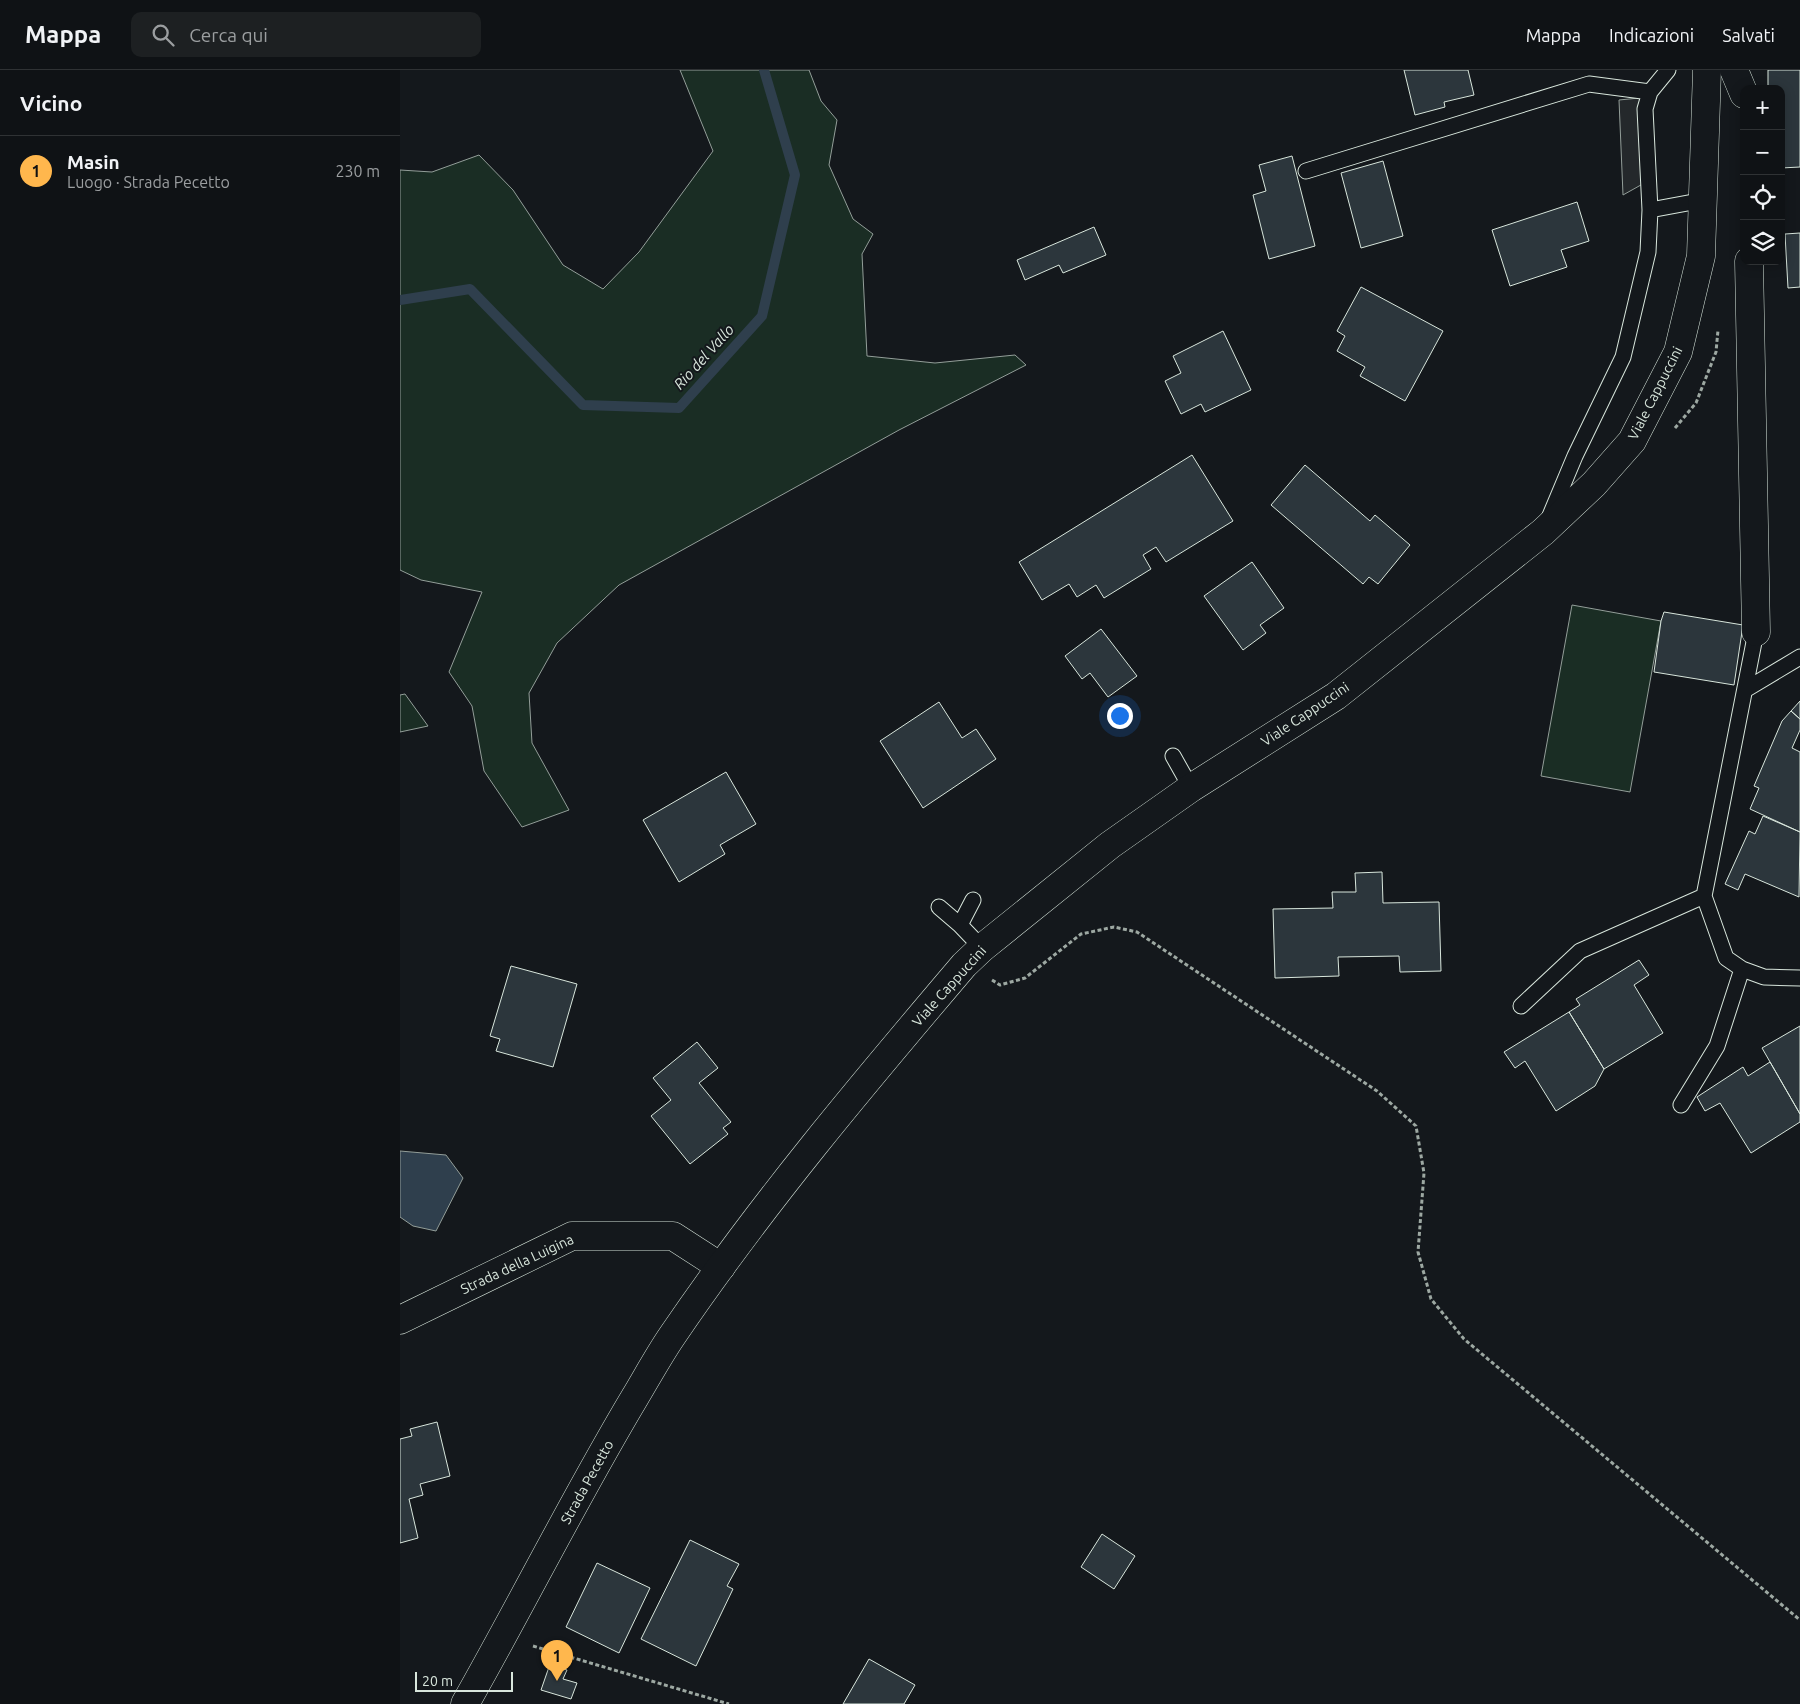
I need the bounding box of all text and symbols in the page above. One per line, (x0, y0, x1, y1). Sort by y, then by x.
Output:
search box (131, 12, 481, 57)
text: Mappa (25, 21, 101, 48)
icon: search (149, 21, 177, 49)
text: Cerca qui (189, 24, 268, 46)
text: Mappa (1526, 25, 1581, 45)
text: Indicazioni (1609, 25, 1694, 45)
text: Salvati (1722, 25, 1775, 45)
map controls (1740, 85, 1785, 265)
button: + (1740, 85, 1785, 130)
text: Vicino (20, 91, 82, 115)
button: − (1740, 130, 1785, 175)
text: Masin (67, 151, 120, 173)
text: 1 (31, 162, 41, 180)
text: 230 m (335, 162, 380, 180)
text: Luogo · Strada Pecetto (67, 173, 230, 191)
button: locate (1740, 175, 1785, 220)
button: layers (1740, 220, 1785, 265)
water label: Rio del Vallo (670, 321, 737, 393)
street label: Viale Cappuccini (1625, 344, 1685, 442)
street label: Viale Cappuccini (1258, 679, 1352, 749)
your location (1107, 703, 1133, 729)
street label: Viale Cappuccini (909, 943, 989, 1029)
street label: Strada della Luigina (458, 1231, 576, 1297)
street label: Strada Pecetto (557, 1437, 617, 1527)
pin: 1 (541, 1640, 573, 1681)
scale bar (415, 1669, 512, 1692)
text: 20 m (422, 1673, 453, 1689)

